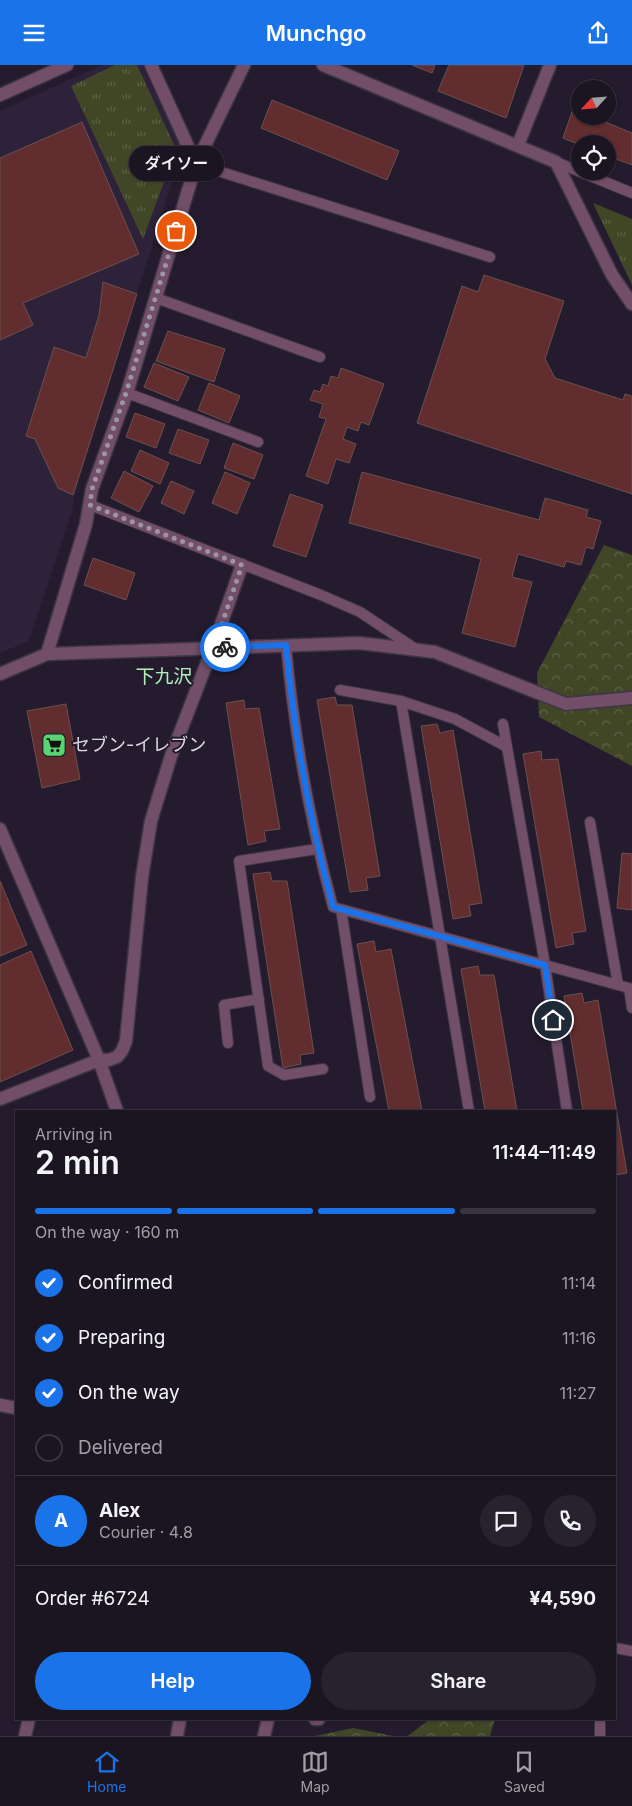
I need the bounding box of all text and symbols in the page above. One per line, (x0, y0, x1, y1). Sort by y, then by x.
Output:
icon: menu (20, 19, 48, 47)
icon: share (584, 19, 612, 47)
text: Munchgo (266, 20, 366, 46)
north arrow (571, 80, 616, 125)
map controls (571, 80, 616, 180)
button: locate (571, 135, 616, 180)
callout: ダイソー (128, 146, 224, 181)
text: ダイソー (144, 153, 209, 173)
pin (155, 210, 197, 252)
icon: bag (162, 217, 190, 245)
courier (200, 622, 250, 672)
icon: bike (211, 633, 239, 661)
district label: 下九沢 (135, 665, 193, 688)
supermarket icon: セブン-イレブン (41, 732, 67, 758)
place label: セブン-イレブン (72, 734, 206, 755)
pin (532, 999, 574, 1041)
icon: home (539, 1006, 567, 1034)
text: Arriving in (35, 1124, 112, 1144)
text: 11:44–11:49 (492, 1141, 596, 1164)
text: 2 min (35, 1143, 120, 1182)
text: On the way · 160 m (35, 1222, 179, 1242)
icon: check (35, 1269, 63, 1297)
text: Confirmed (78, 1271, 173, 1294)
text: 11:14 (562, 1273, 596, 1293)
icon: check (35, 1324, 63, 1352)
text: Preparing (78, 1326, 165, 1349)
text: 11:16 (562, 1328, 596, 1348)
icon: check (35, 1379, 63, 1407)
text: On the way (78, 1381, 180, 1404)
text: 11:27 (560, 1383, 596, 1403)
text: Delivered (78, 1436, 163, 1459)
button: chat (480, 1495, 532, 1547)
button: phone (544, 1495, 596, 1547)
text: Alex (99, 1499, 140, 1522)
text: A (54, 1509, 68, 1532)
text: Courier · 4.8 (99, 1522, 193, 1542)
text: Order #6724 (35, 1587, 150, 1610)
text: ¥4,590 (529, 1587, 596, 1610)
button: Help (35, 1652, 311, 1710)
button: Share (321, 1652, 596, 1710)
tab: Home (87, 1748, 126, 1795)
tab: Map (301, 1748, 330, 1795)
tab: Saved (504, 1748, 545, 1795)

